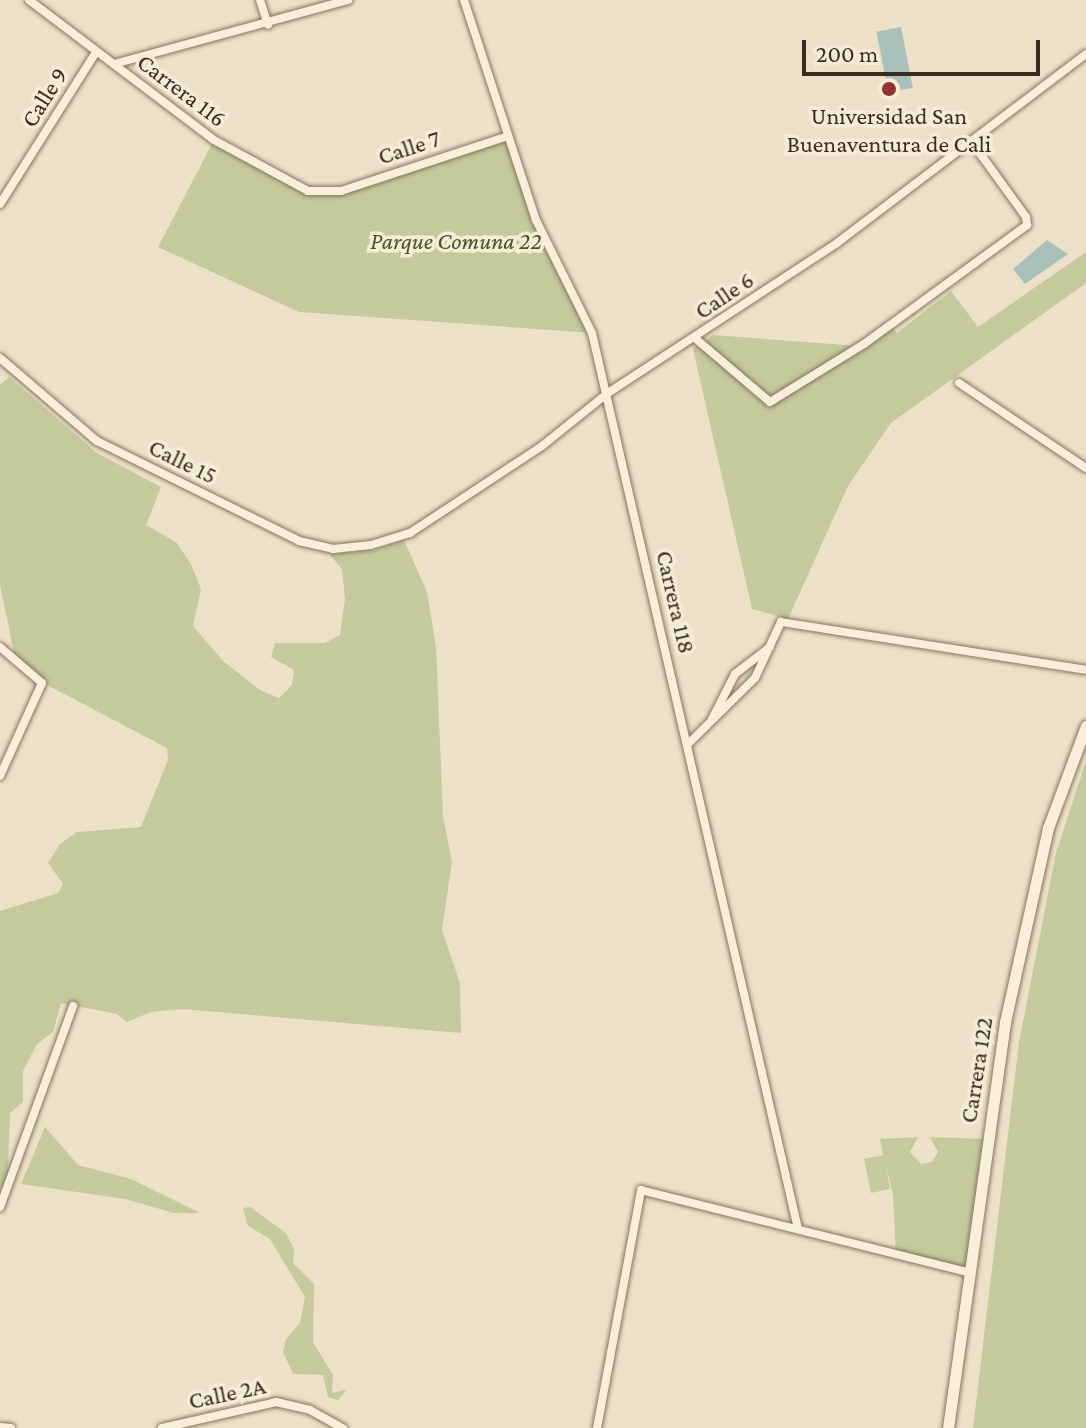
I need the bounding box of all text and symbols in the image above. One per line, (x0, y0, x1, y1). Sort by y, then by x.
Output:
scale bar (806, 24, 1044, 74)
text: 200 m (816, 40, 878, 67)
street label: Carrera 116 (132, 47, 232, 133)
street label: Calle 9 (15, 62, 73, 132)
marker: Universidad San Buenaventura de Cali (880, 80, 898, 98)
place label: Universidad San Buenaventura de Cali (787, 102, 991, 158)
street label: Calle 7 (374, 123, 444, 171)
park label: Parque Comuna 22 (370, 227, 542, 255)
street label: Calle 6 (689, 265, 759, 325)
street label: Calle 15 (144, 432, 222, 490)
street label: Carrera 118 (650, 548, 702, 656)
street label: Carrera 122 (953, 1015, 999, 1125)
street label: Calle 2A (186, 1371, 268, 1415)

